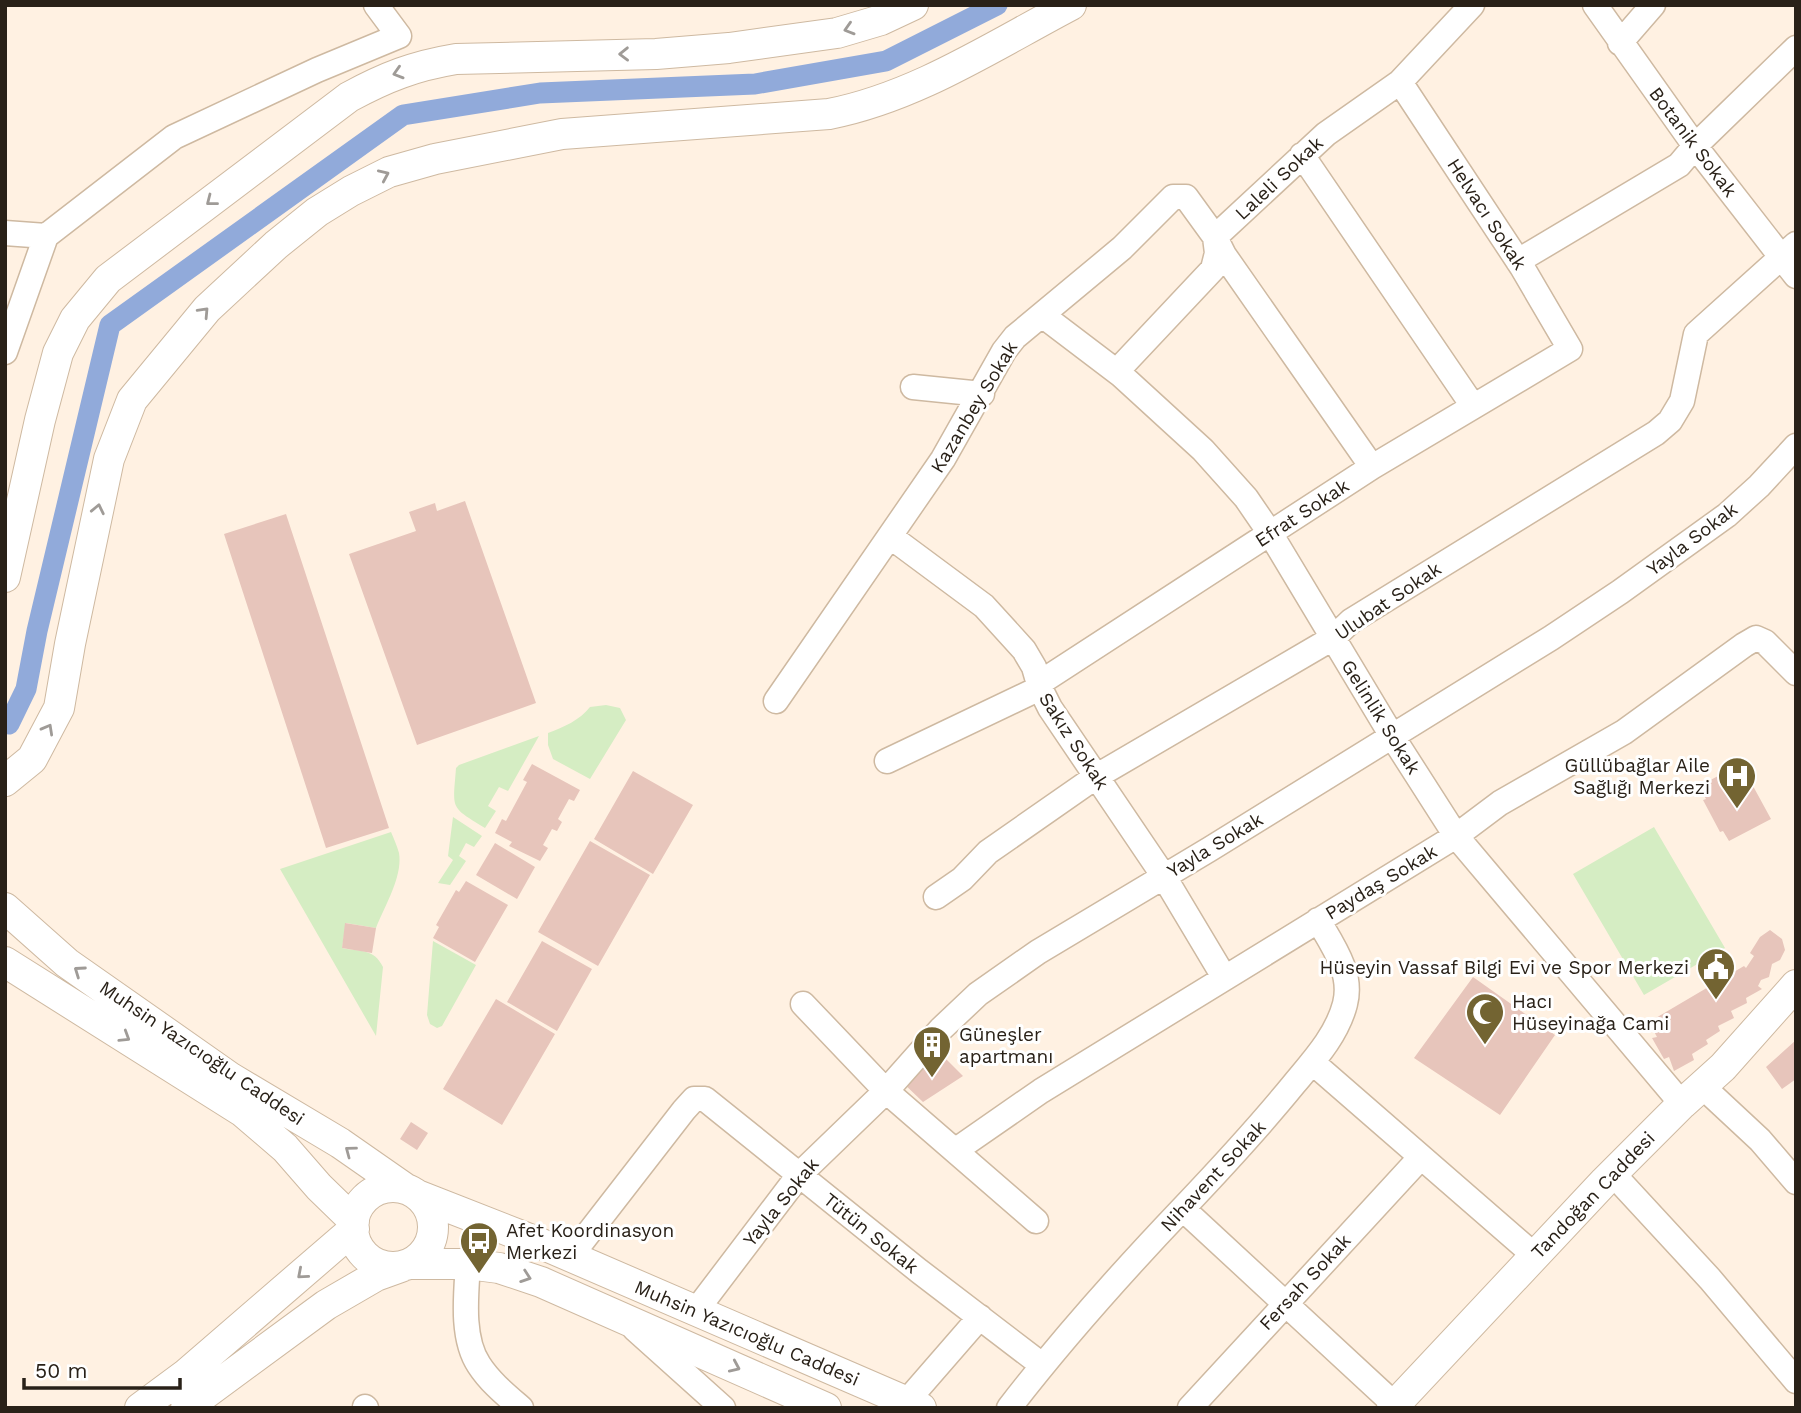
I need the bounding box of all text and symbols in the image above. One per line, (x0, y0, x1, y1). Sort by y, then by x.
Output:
one-way arrow (844, 21, 856, 36)
one-way arrow (618, 47, 629, 62)
one-way arrow (392, 65, 405, 79)
street label: Botanik Sokak (1644, 82, 1742, 202)
street label: Laleli Sokak (1230, 131, 1328, 225)
street label: Helvacı Sokak (1442, 154, 1532, 274)
one-way arrow (377, 170, 389, 184)
one-way arrow (206, 192, 219, 205)
one-way arrow (196, 307, 208, 320)
street label: Kazanbey Sokak (926, 337, 1022, 477)
street label: Efrat Sokak (1251, 474, 1353, 552)
street label: Yayla Sokak (1642, 497, 1742, 581)
one-way arrow (90, 503, 105, 515)
street label: Ulubat Sokak (1330, 557, 1446, 645)
street label: Gelinlik Sokak (1337, 655, 1426, 779)
street label: Sakız Sokak (1034, 688, 1114, 794)
one-way arrow (40, 724, 53, 737)
place label: Güllübağlar Aile Sağlığı Merkezi (1564, 754, 1710, 799)
hospital icon: Güllübağlar Aile Sağlığı Merkezi (1716, 755, 1758, 810)
street label: Yayla Sokak (1163, 807, 1267, 883)
street label: Paydaş Sokak (1321, 839, 1441, 924)
public building icon: Hüseyin Vassaf Bilgi Evi ve Spor Merkezi (1695, 946, 1737, 1001)
place label: Hüseyin Vassaf Bilgi Evi ve Spor Merkezi (1319, 956, 1689, 979)
one-way arrow (74, 967, 87, 979)
street label: Muhsin Yazıcıoğlu Caddesi (95, 976, 309, 1130)
place label: Hacı Hüseyinağa Cami (1512, 990, 1669, 1035)
mosque icon: Hacı Hüseyinağa Cami (1464, 991, 1506, 1046)
place label: Güneşler apartmanı (959, 1023, 1053, 1068)
building icon: Güneşler apartmanı (911, 1024, 953, 1079)
one-way arrow (118, 1029, 131, 1042)
street label: Nihavent Sokak (1156, 1115, 1271, 1236)
street label: Tandoğan Caddesi (1526, 1127, 1660, 1263)
one-way arrow (345, 1146, 358, 1159)
street label: Yayla Sokak (738, 1153, 824, 1251)
street label: Tütün Sokak (819, 1188, 923, 1278)
place label: Afet Koordinasyon Merkezi (506, 1219, 674, 1264)
bus stop icon: Afet Koordinasyon Merkezi (458, 1220, 500, 1275)
street label: Fersah Sokak (1254, 1229, 1356, 1335)
one-way arrow (297, 1266, 310, 1278)
one-way arrow (519, 1269, 531, 1283)
street label: Muhsin Yazıcıoğlu Caddesi (631, 1275, 863, 1391)
scale bar (24, 1346, 180, 1390)
text: 50 m (35, 1358, 87, 1383)
one-way arrow (727, 1359, 740, 1373)

